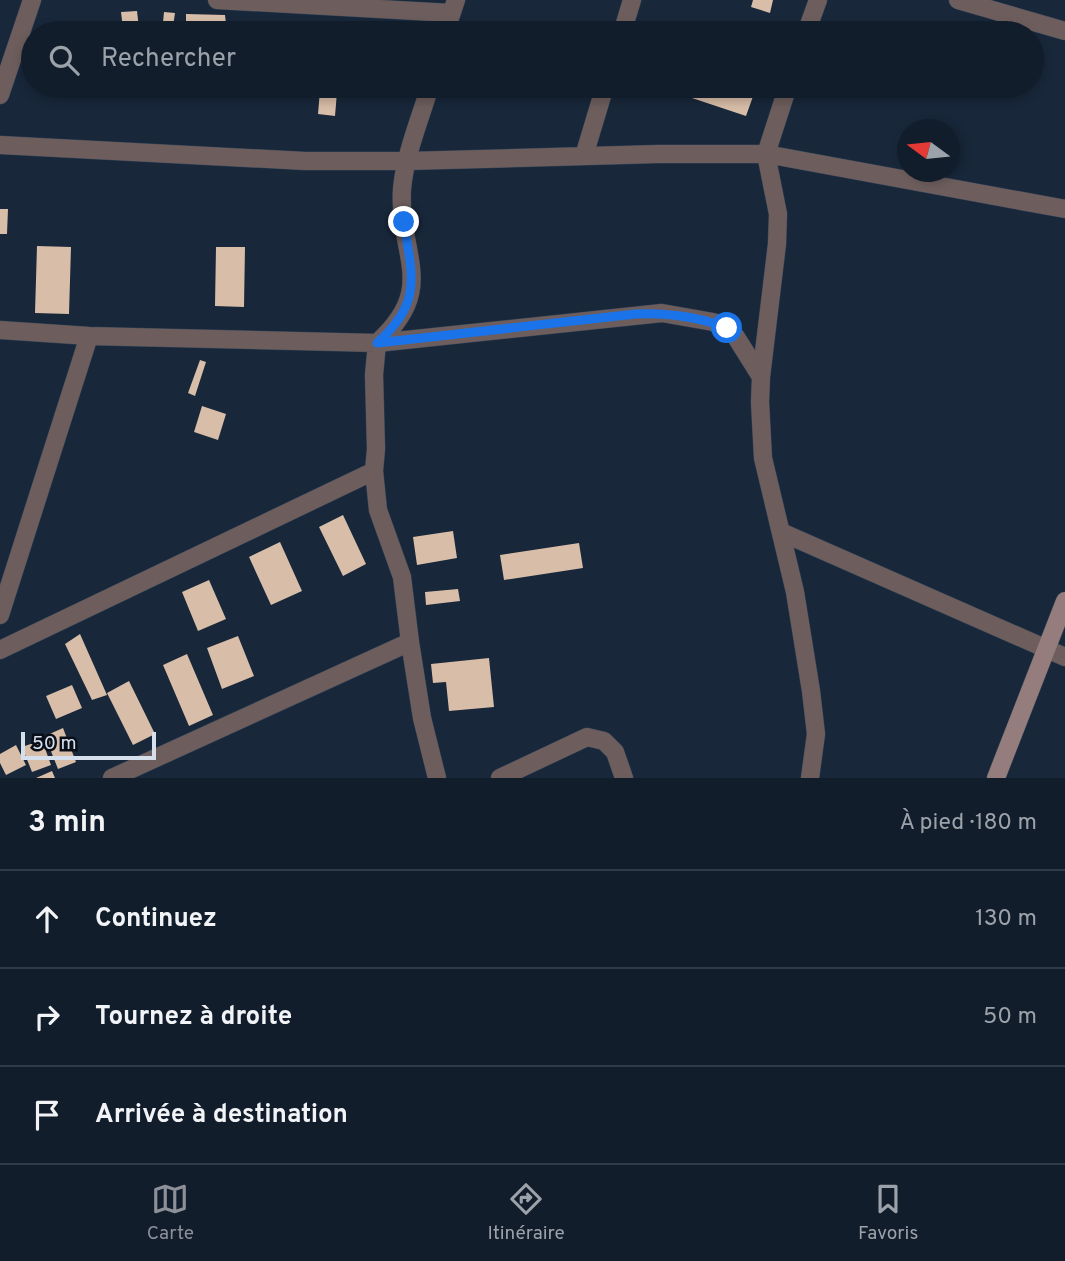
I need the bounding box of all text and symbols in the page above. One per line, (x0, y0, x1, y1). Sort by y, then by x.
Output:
search box (21, 21, 1044, 98)
icon: search (45, 41, 83, 79)
text: Rechercher (101, 43, 236, 76)
north arrow (897, 119, 960, 182)
route end (388, 206, 419, 237)
route start (711, 312, 742, 343)
scale bar (21, 729, 156, 761)
text: 50 m (32, 732, 77, 756)
text: 3 min (28, 805, 106, 842)
text: À pied · 180 m (899, 809, 1037, 838)
icon: ahead (28, 900, 66, 938)
text: Continuez (95, 903, 217, 936)
text: 130 m (975, 905, 1037, 934)
icon: right (28, 998, 66, 1036)
text: Tournez à droite (95, 1001, 292, 1034)
text: 50 m (983, 1003, 1037, 1032)
icon: arrive (28, 1096, 66, 1134)
text: Arrivée à destination (95, 1099, 348, 1132)
tab: Carte (147, 1180, 194, 1246)
tab: Itinéraire (487, 1180, 565, 1246)
tab: Favoris (858, 1180, 918, 1246)

